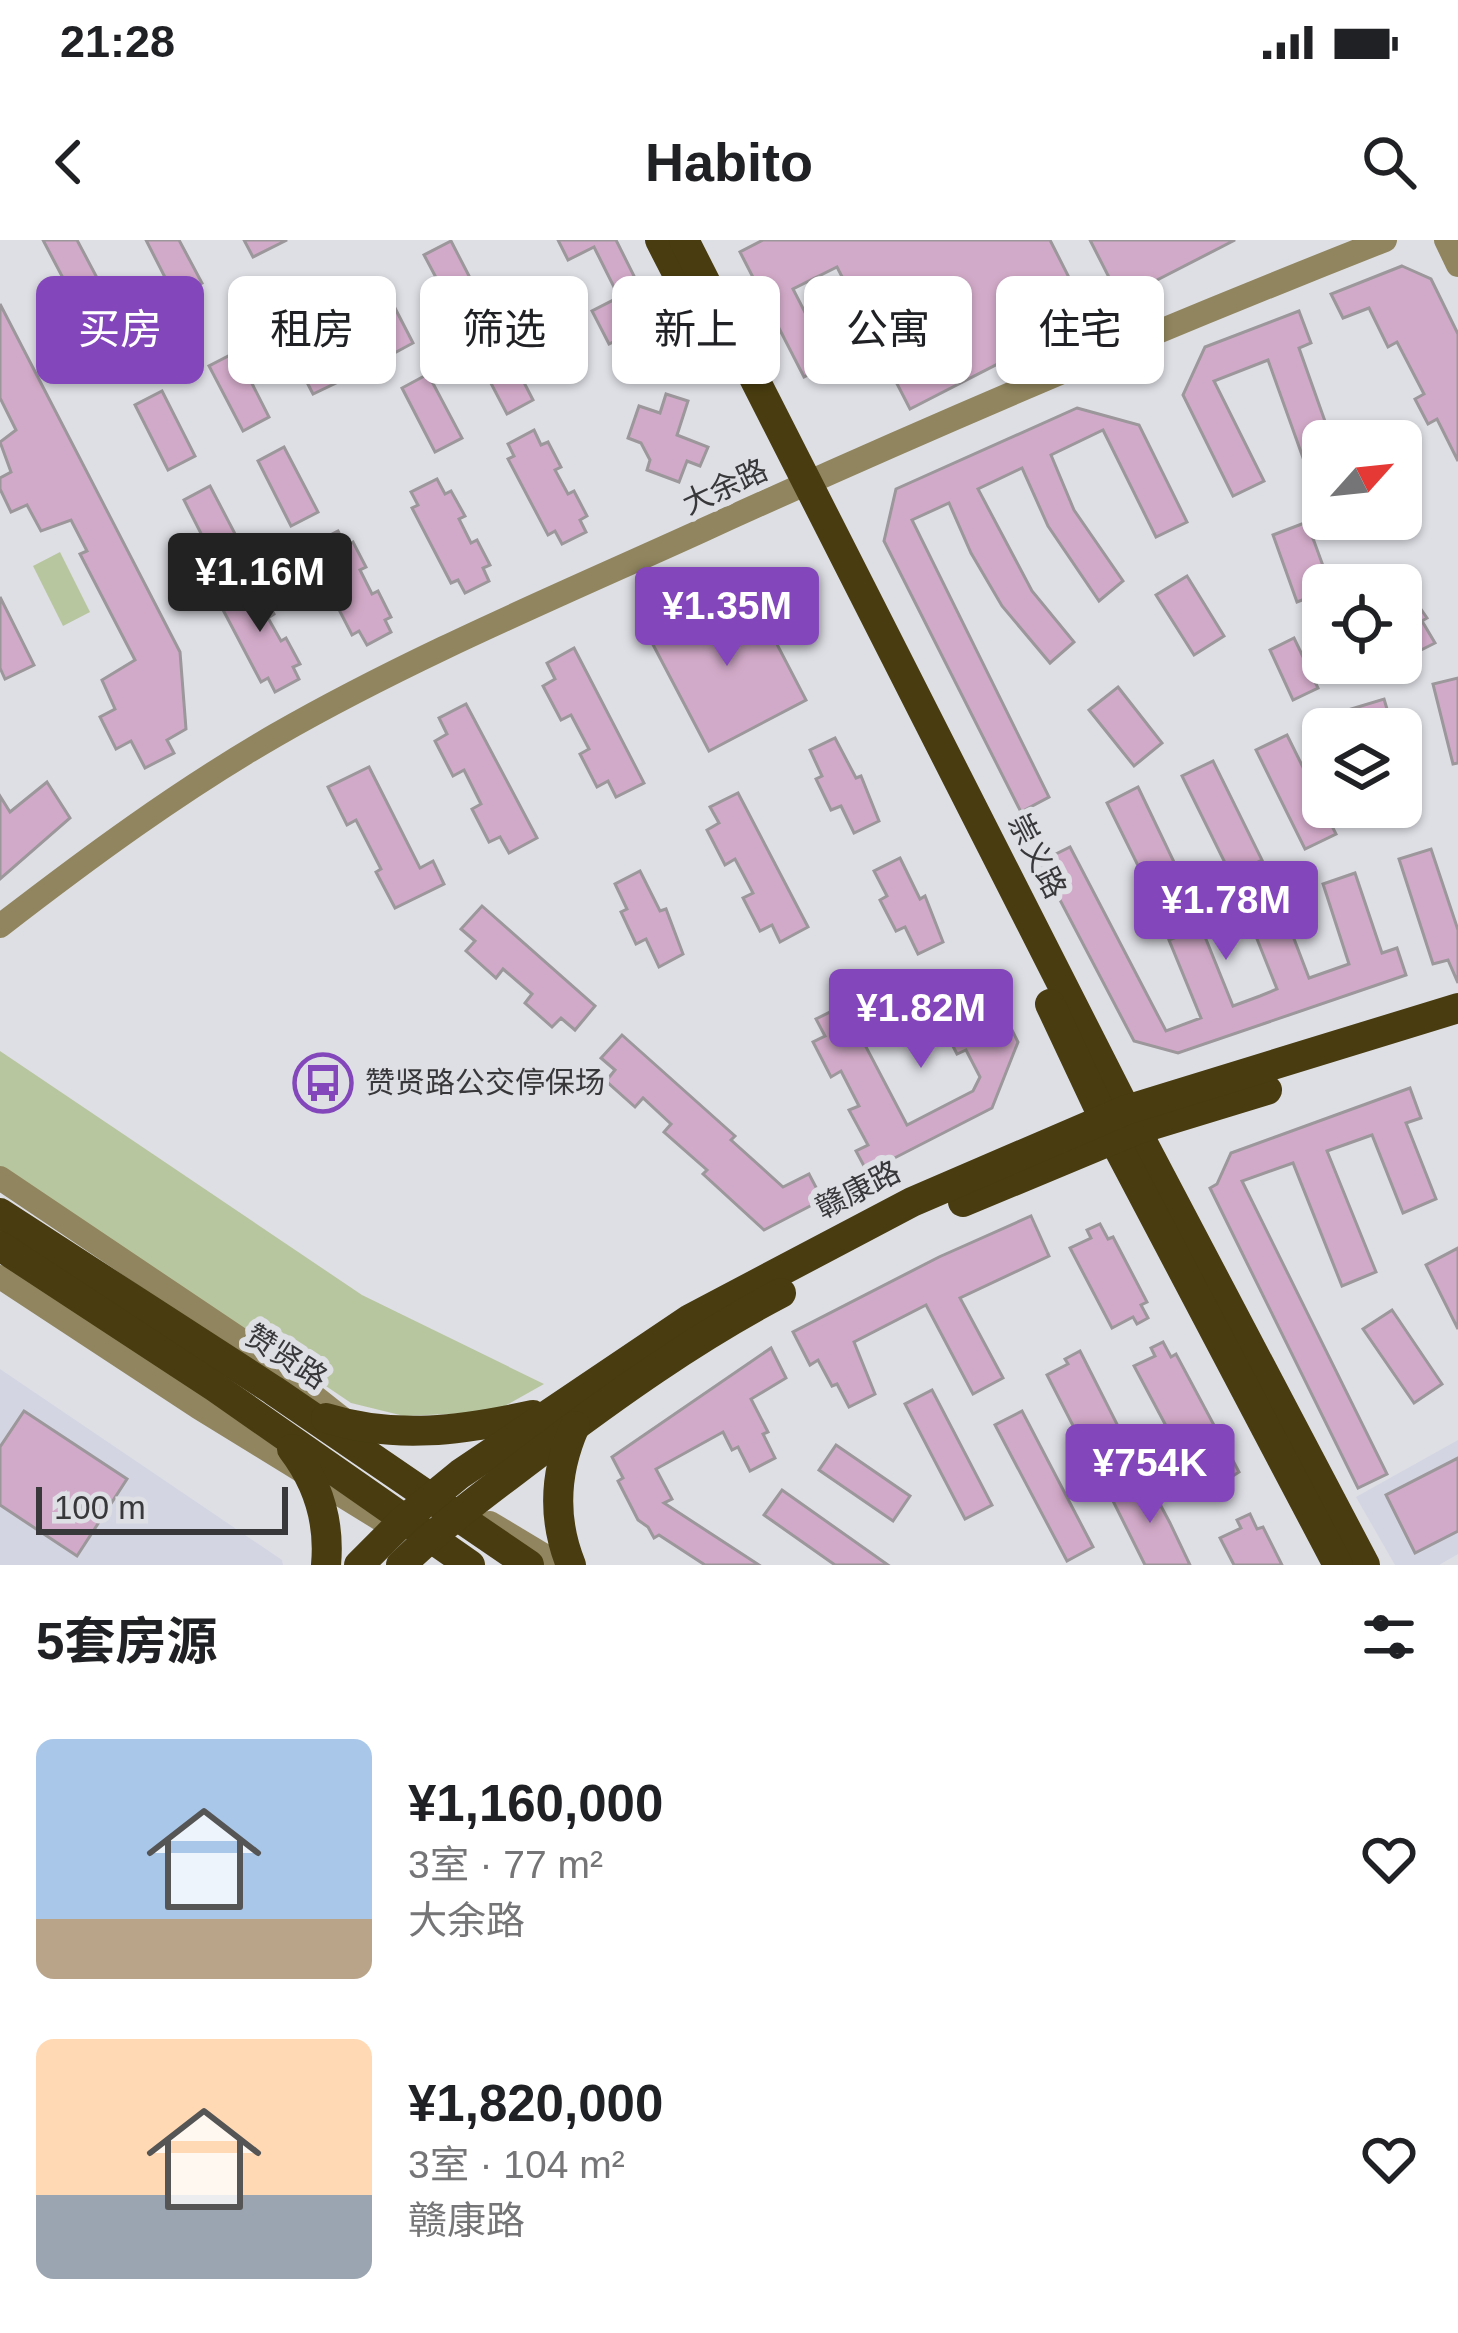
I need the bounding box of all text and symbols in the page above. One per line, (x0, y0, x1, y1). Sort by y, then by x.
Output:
text: 21:28 (60, 16, 175, 67)
icon: back (36, 129, 102, 195)
icon: search (1356, 129, 1422, 195)
text: Habito (645, 132, 813, 192)
chip: 买房 (36, 276, 204, 384)
chip: 租房 (228, 276, 396, 384)
chip: 筛选 (420, 276, 588, 384)
chip: 新上 (612, 276, 780, 384)
chip: 公寓 (804, 276, 972, 384)
chip: 住宅 (996, 276, 1164, 384)
north arrow (1302, 420, 1422, 540)
map controls (1302, 420, 1422, 828)
street label: 大余路 (677, 453, 773, 521)
pin: ¥1.16M (162, 533, 358, 635)
text: ¥1.16M (195, 550, 325, 593)
button: locate (1302, 564, 1422, 684)
pin: ¥1.35M (629, 567, 825, 669)
text: ¥1.35M (662, 584, 792, 627)
button: layers (1302, 708, 1422, 828)
street label: 崇义路 (1002, 808, 1073, 903)
pin: ¥1.78M (1128, 861, 1324, 963)
text: ¥1.78M (1161, 878, 1291, 921)
pin: ¥1.82M (823, 969, 1019, 1071)
text: ¥1.82M (856, 986, 986, 1029)
bus stop icon: 赞贤路公交停保场 (292, 1052, 354, 1114)
place label: 赞贤路公交停保场 (365, 1066, 605, 1099)
street label: 赣康路 (810, 1154, 905, 1225)
street label: 赞贤路 (240, 1318, 333, 1395)
pin: ¥754K (1066, 1424, 1234, 1526)
text: ¥754K (1093, 1441, 1207, 1484)
scale bar (36, 1481, 288, 1534)
text: 100 m (54, 1489, 146, 1526)
icon: filters (1356, 1604, 1422, 1670)
text: 5套房源 (36, 1613, 217, 1670)
text: ¥1,160,000 (408, 1775, 663, 1832)
icon: home (132, 1787, 276, 1931)
icon: heart (1356, 1826, 1422, 1892)
text: 3室 · 77 m² (408, 1843, 603, 1886)
text: 大余路 (408, 1899, 525, 1942)
text: ¥1,820,000 (408, 2075, 663, 2132)
icon: home (132, 2087, 276, 2231)
icon: heart (1356, 2126, 1422, 2192)
text: 3室 · 104 m² (408, 2143, 625, 2186)
text: 赣康路 (408, 2199, 525, 2242)

